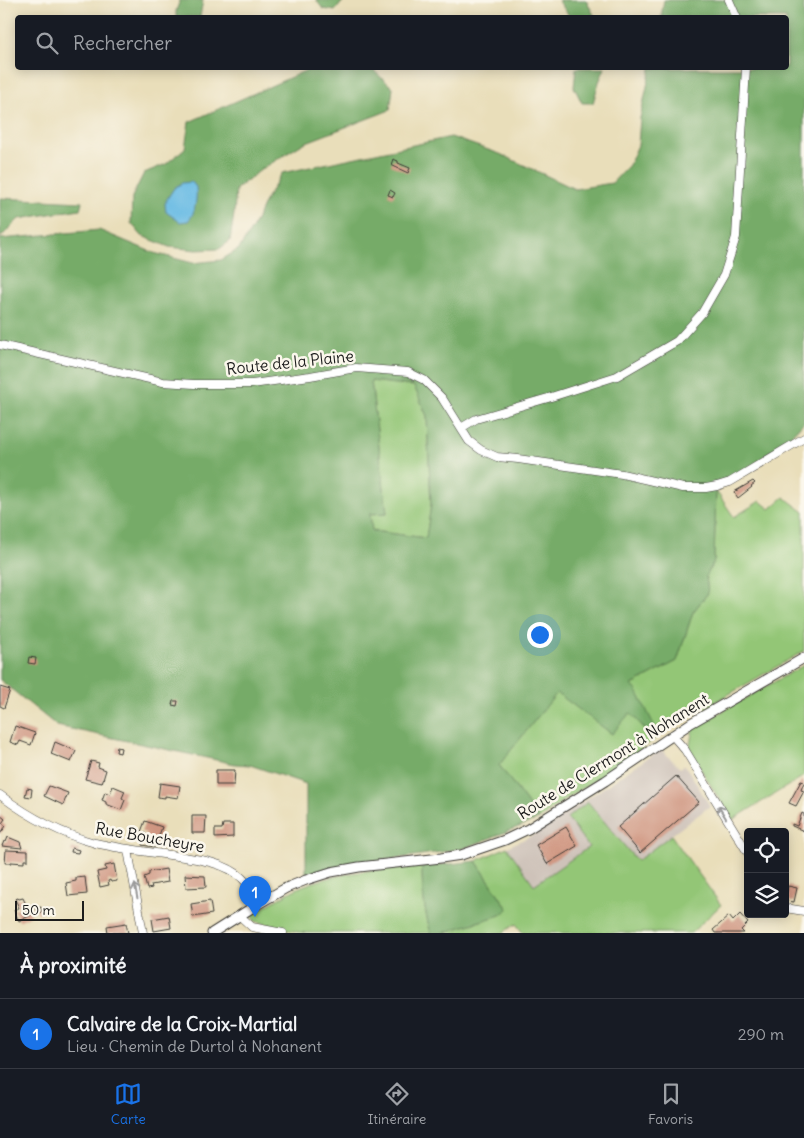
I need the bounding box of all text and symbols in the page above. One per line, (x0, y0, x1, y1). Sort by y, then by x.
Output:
search box (15, 15, 789, 70)
icon: search (33, 29, 61, 57)
text: Rechercher (73, 31, 172, 55)
street label: Route de la Plaine (225, 345, 355, 379)
your location (527, 622, 553, 648)
street label: Route de Clermont à Nohanent (514, 688, 713, 823)
one-way arrow (717, 805, 727, 819)
street label: Rue Boucheyre (94, 818, 206, 856)
map controls (744, 828, 789, 918)
button: locate (744, 828, 789, 873)
button: layers (744, 873, 789, 918)
pin: 1 (239, 876, 271, 917)
one-way arrow (130, 884, 140, 900)
scale bar (15, 898, 84, 921)
text: 50 m (22, 901, 55, 919)
text: À proximité (20, 952, 127, 979)
text: Calvaire de la Croix-Martial (67, 1012, 297, 1036)
text: 1 (33, 1024, 39, 1044)
text: 290 m (738, 1024, 784, 1044)
text: Lieu · Chemin de Durtol à Nohanent (67, 1036, 322, 1056)
tab: Carte (111, 1080, 146, 1128)
tab: Itinéraire (367, 1080, 426, 1128)
tab: Favoris (648, 1080, 693, 1128)

